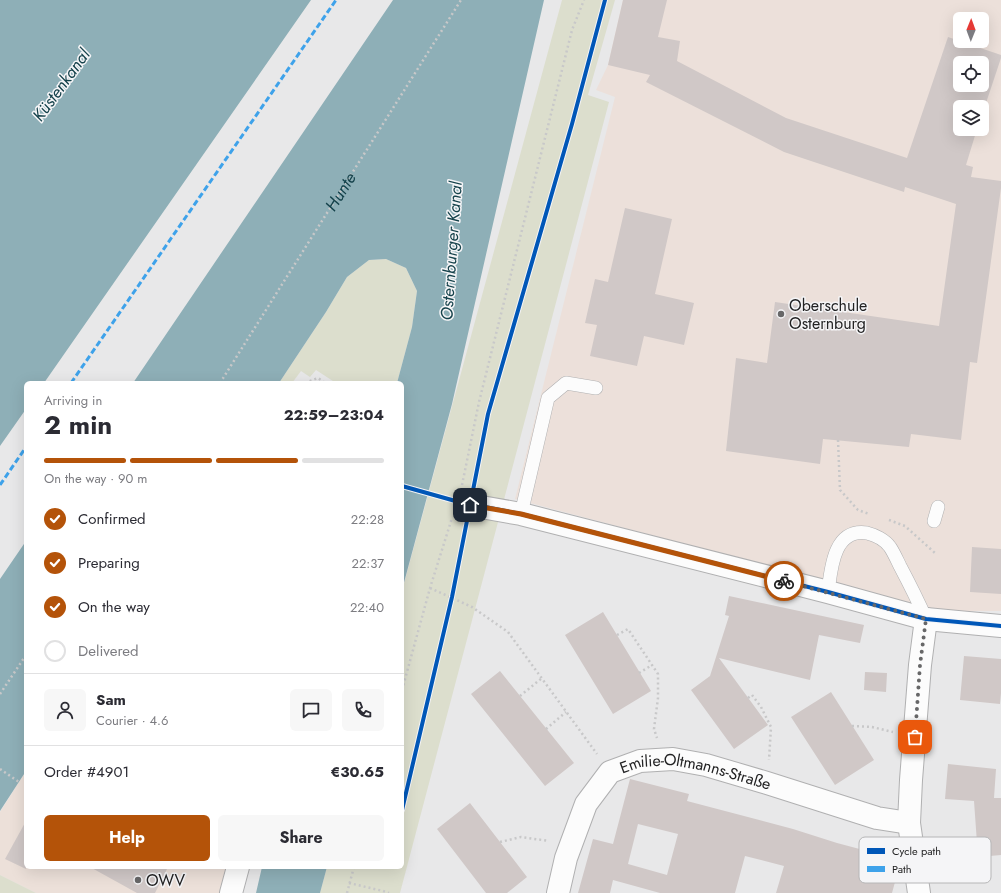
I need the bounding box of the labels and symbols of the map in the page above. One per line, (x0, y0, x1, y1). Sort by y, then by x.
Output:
north arrow (953, 12, 989, 48)
water label: Küstenkanal (27, 43, 96, 126)
water label: Hunte (319, 167, 362, 216)
water label: Osternburger Kanal (434, 180, 468, 321)
place label: Oberschule Osternburg (789, 294, 867, 335)
marker: Oberschule Osternburg (776, 309, 786, 319)
pin (453, 488, 487, 522)
courier (764, 561, 804, 601)
pin (898, 720, 932, 754)
street label: Emilie-Oltmanns-Straße (616, 747, 774, 795)
legend (859, 837, 991, 883)
text: Cycle path (892, 843, 941, 859)
text: Path (892, 861, 911, 877)
place label: OWV (146, 869, 185, 892)
marker: OWV (133, 875, 143, 885)

